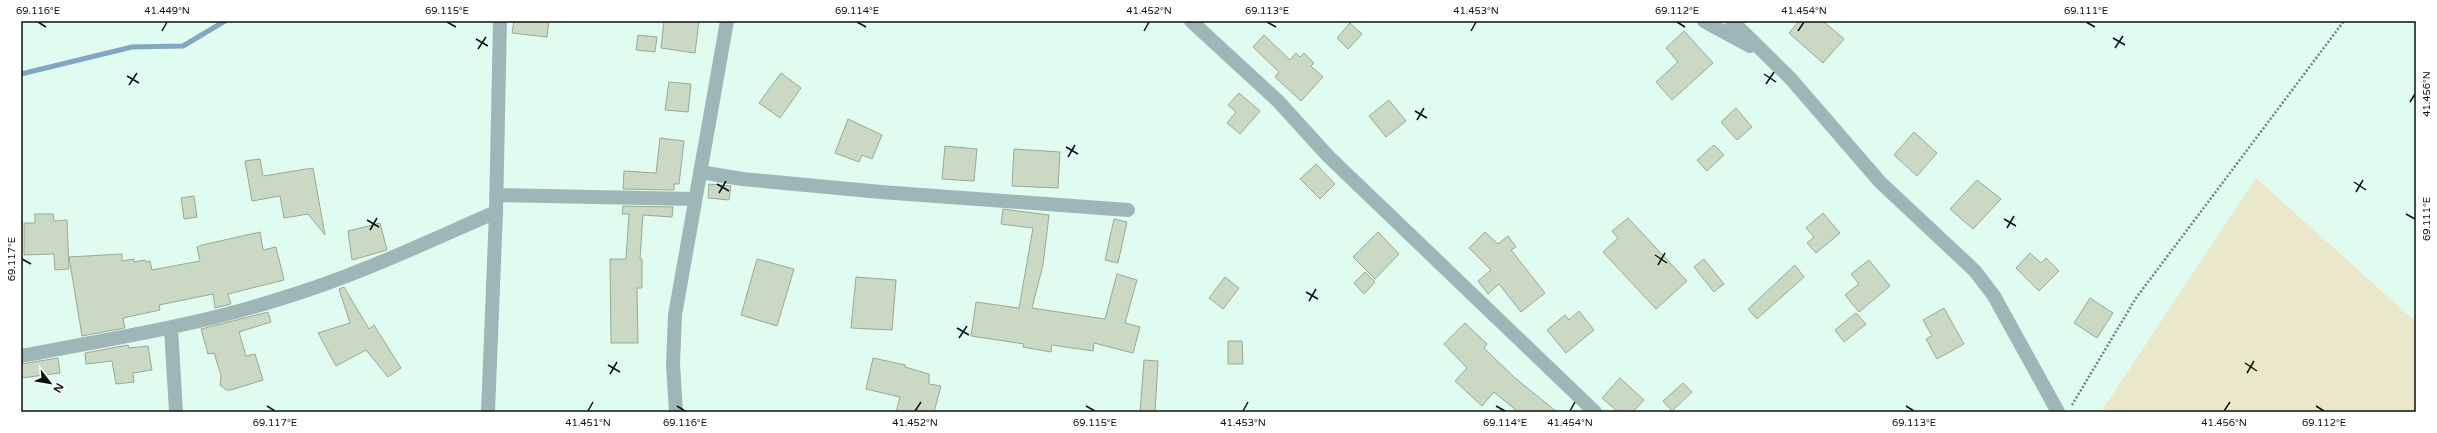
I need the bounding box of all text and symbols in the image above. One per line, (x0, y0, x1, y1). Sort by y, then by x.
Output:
text: 69.116°E (16, 5, 60, 17)
text: 41.449°N (144, 5, 190, 17)
text: 69.115°E (425, 5, 469, 17)
text: 69.114°E (835, 5, 879, 17)
text: 41.452°N (1126, 5, 1172, 17)
text: 69.113°E (1245, 5, 1289, 17)
text: 41.453°N (1453, 5, 1499, 17)
text: 69.112°E (1655, 5, 1699, 17)
text: 41.454°N (1781, 5, 1827, 17)
text: 69.111°E (2064, 5, 2108, 17)
text: 41.456°N (2421, 71, 2433, 117)
text: 69.111°E (2421, 197, 2433, 241)
text: 69.117°E (6, 237, 18, 281)
north arrow (30, 363, 70, 403)
text: N (50, 381, 66, 395)
text: 69.117°E (253, 417, 297, 429)
text: 41.451°N (565, 417, 611, 429)
text: 69.116°E (663, 417, 707, 429)
text: 41.452°N (892, 417, 938, 429)
text: 69.115°E (1073, 417, 1117, 429)
text: 41.453°N (1220, 417, 1266, 429)
text: 69.114°E (1483, 417, 1527, 429)
text: 41.454°N (1547, 417, 1593, 429)
text: 69.113°E (1892, 417, 1936, 429)
text: 41.456°N (2201, 417, 2247, 429)
text: 69.112°E (2302, 417, 2346, 429)

